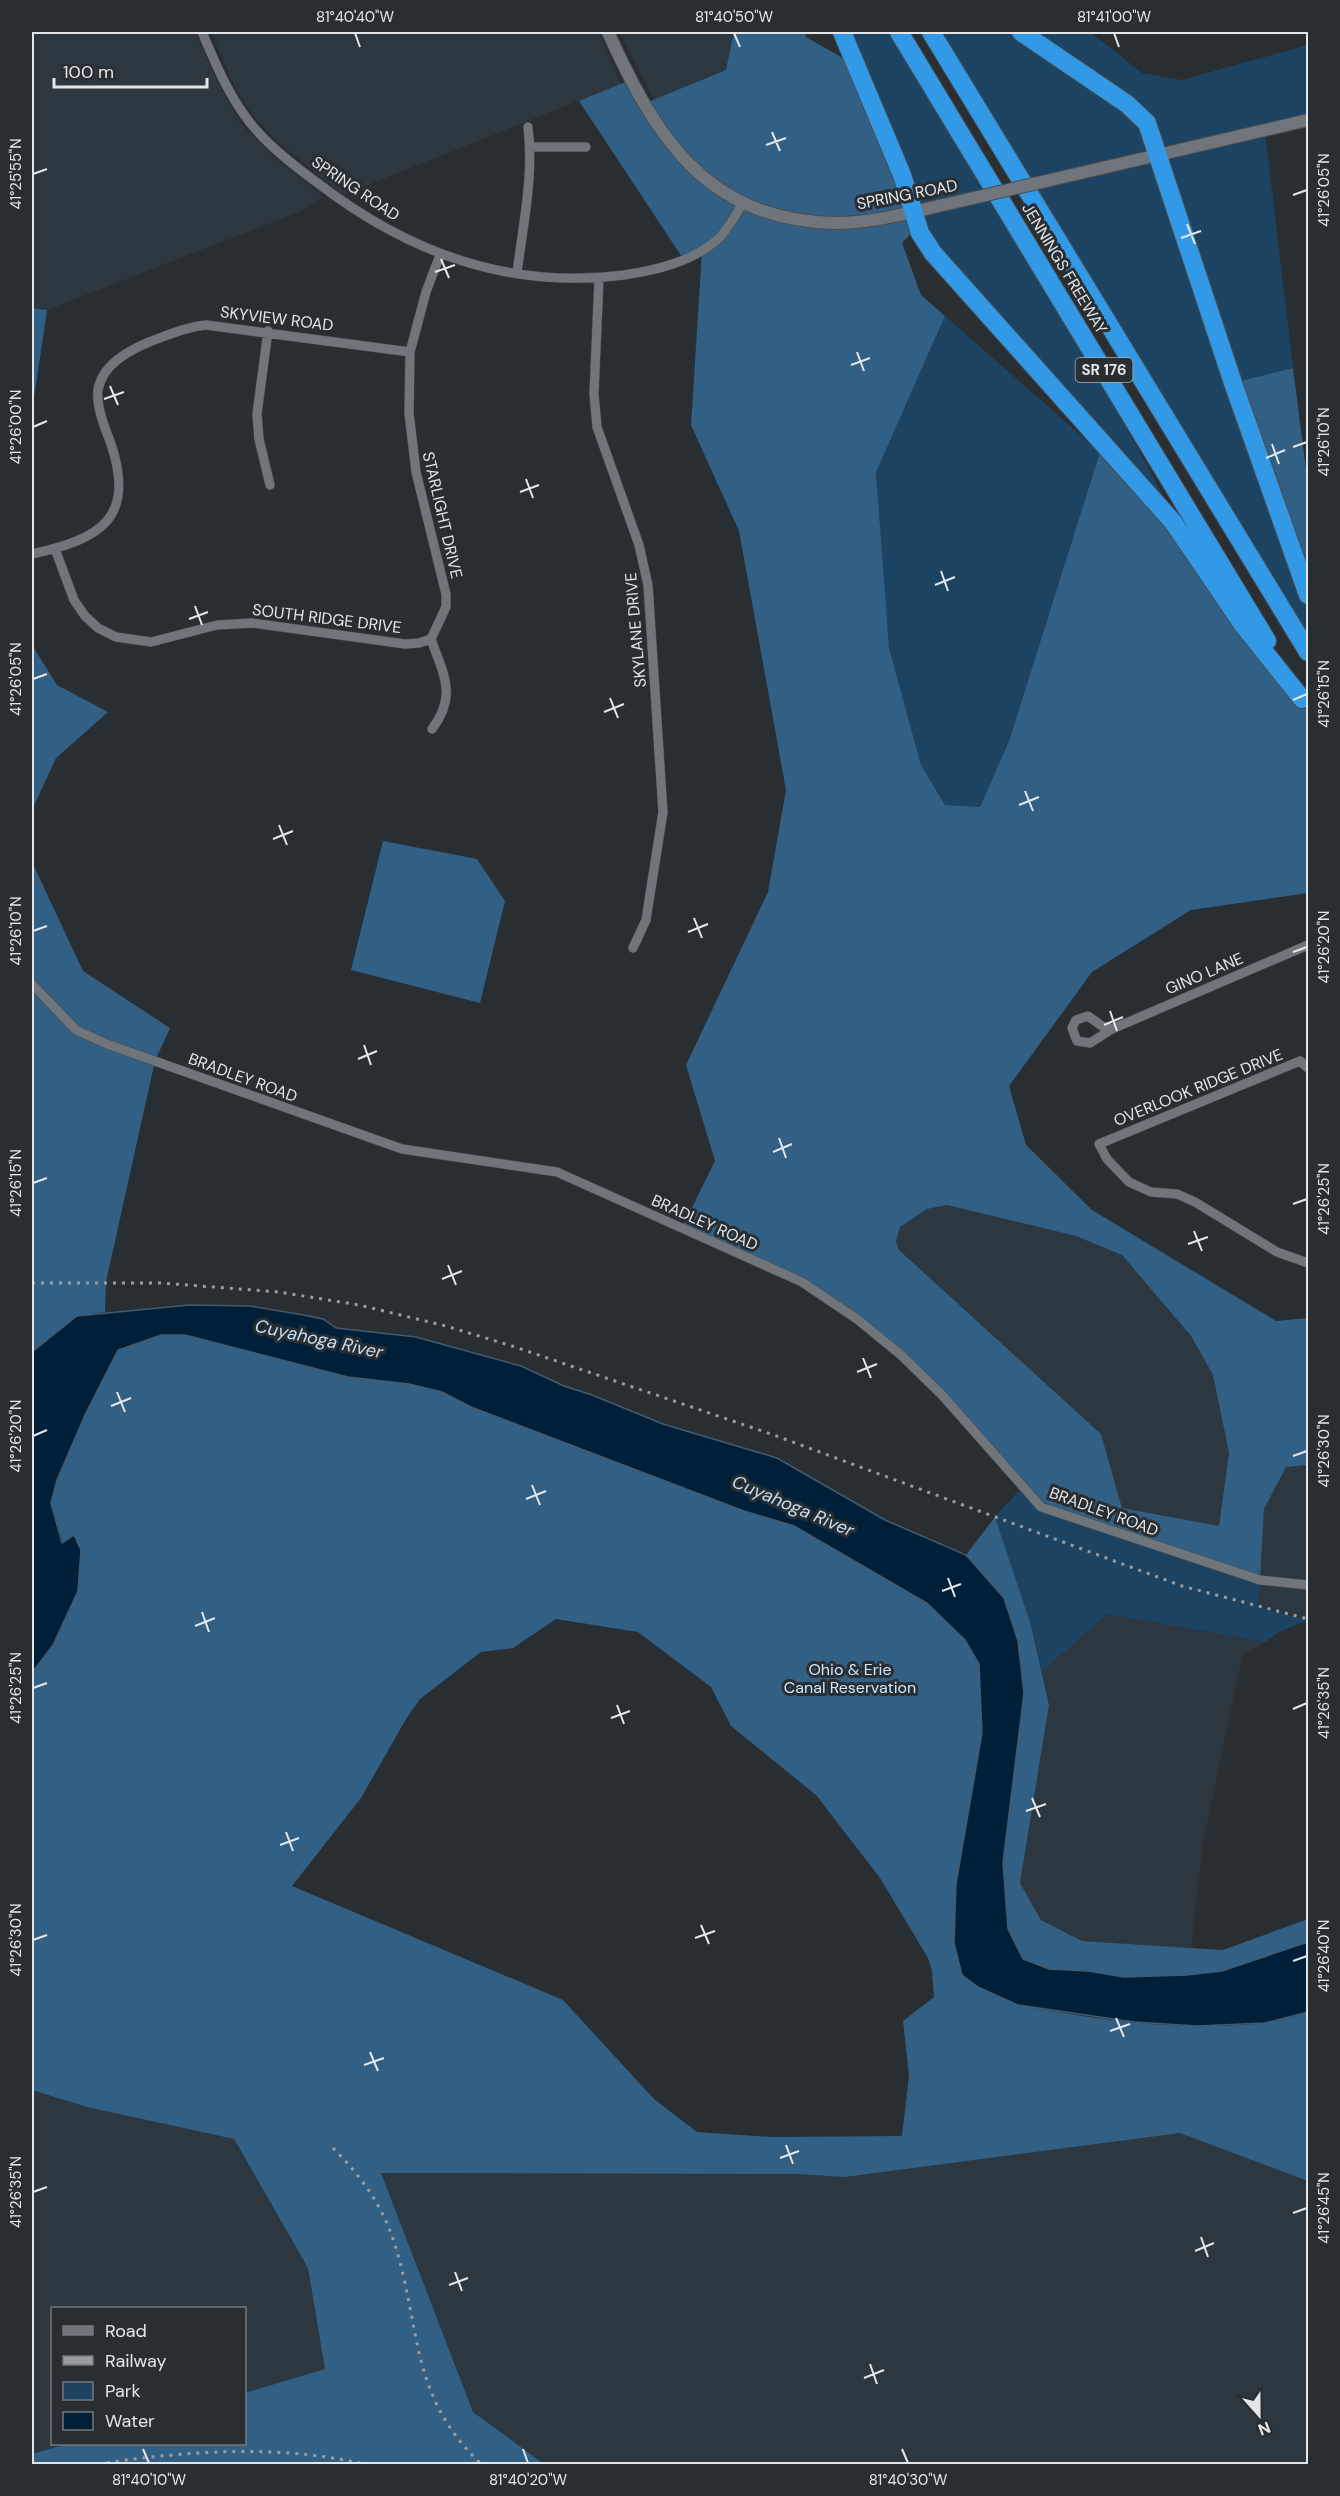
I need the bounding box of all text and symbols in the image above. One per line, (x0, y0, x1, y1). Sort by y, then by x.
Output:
text: 81°40'40"W (316, 7, 394, 27)
text: 81°40'50"W (695, 7, 774, 27)
text: 81°41'00"W (1077, 7, 1152, 27)
scale bar (54, 51, 207, 89)
text: 100 m (63, 60, 114, 84)
text: 41°25'55"N (6, 138, 26, 210)
street label: SPRING ROAD (308, 151, 404, 226)
text: 41°26'05"N (1314, 153, 1334, 227)
street label: SPRING ROAD (855, 174, 959, 215)
street label: JENNINGS FREEWAY (1017, 199, 1112, 337)
street label: SKYVIEW ROAD (219, 301, 335, 336)
road number: SR 176 (1076, 358, 1132, 382)
text: 41°26'00"N (6, 390, 26, 464)
text: 41°26'10"N (1314, 407, 1334, 477)
street label: STARLIGHT DRIVE (418, 450, 467, 580)
street label: SKYLANE DRIVE (620, 572, 651, 688)
street label: SOUTH RIDGE DRIVE (251, 599, 403, 638)
text: 41°26'05"N (6, 642, 26, 716)
text: 41°26'15"N (1314, 660, 1334, 728)
text: 41°26'10"N (6, 896, 26, 966)
text: 41°26'20"N (1314, 911, 1334, 983)
street label: GINO LANE (1162, 948, 1246, 999)
street label: OVERLOOK RIDGE DRIVE (1111, 1044, 1286, 1131)
street label: BRADLEY ROAD (185, 1048, 300, 1107)
text: 41°26'15"N (6, 1149, 26, 1217)
text: 41°26'25"N (1314, 1163, 1334, 1235)
street label: BRADLEY ROAD (648, 1190, 761, 1255)
water label: Cuyahoga River (253, 1314, 386, 1365)
text: 41°26'20"N (6, 1400, 26, 1472)
text: 41°26'30"N (1314, 1414, 1334, 1488)
water label: Cuyahoga River (728, 1470, 859, 1543)
street label: BRADLEY ROAD (1046, 1482, 1161, 1541)
text: 41°26'25"N (6, 1652, 26, 1724)
park label: Ohio & Erie Canal Reservation (784, 1659, 916, 1698)
text: 41°26'35"N (1314, 1667, 1334, 1739)
text: 41°26'30"N (6, 1903, 26, 1977)
text: 41°26'40"N (1314, 1920, 1334, 1992)
text: 41°26'35"N (6, 2156, 26, 2228)
text: 41°26'45"N (1314, 2172, 1334, 2244)
legend (51, 2307, 246, 2445)
text: Road (105, 2319, 147, 2343)
text: Railway (105, 2349, 167, 2373)
text: Park (105, 2379, 141, 2403)
north arrow (1229, 2385, 1289, 2445)
text: Water (105, 2409, 155, 2433)
text: N (1255, 2417, 1273, 2440)
text: 81°40'10"W (112, 2470, 187, 2490)
text: 81°40'20"W (489, 2470, 567, 2490)
text: 81°40'30"W (869, 2470, 948, 2490)

